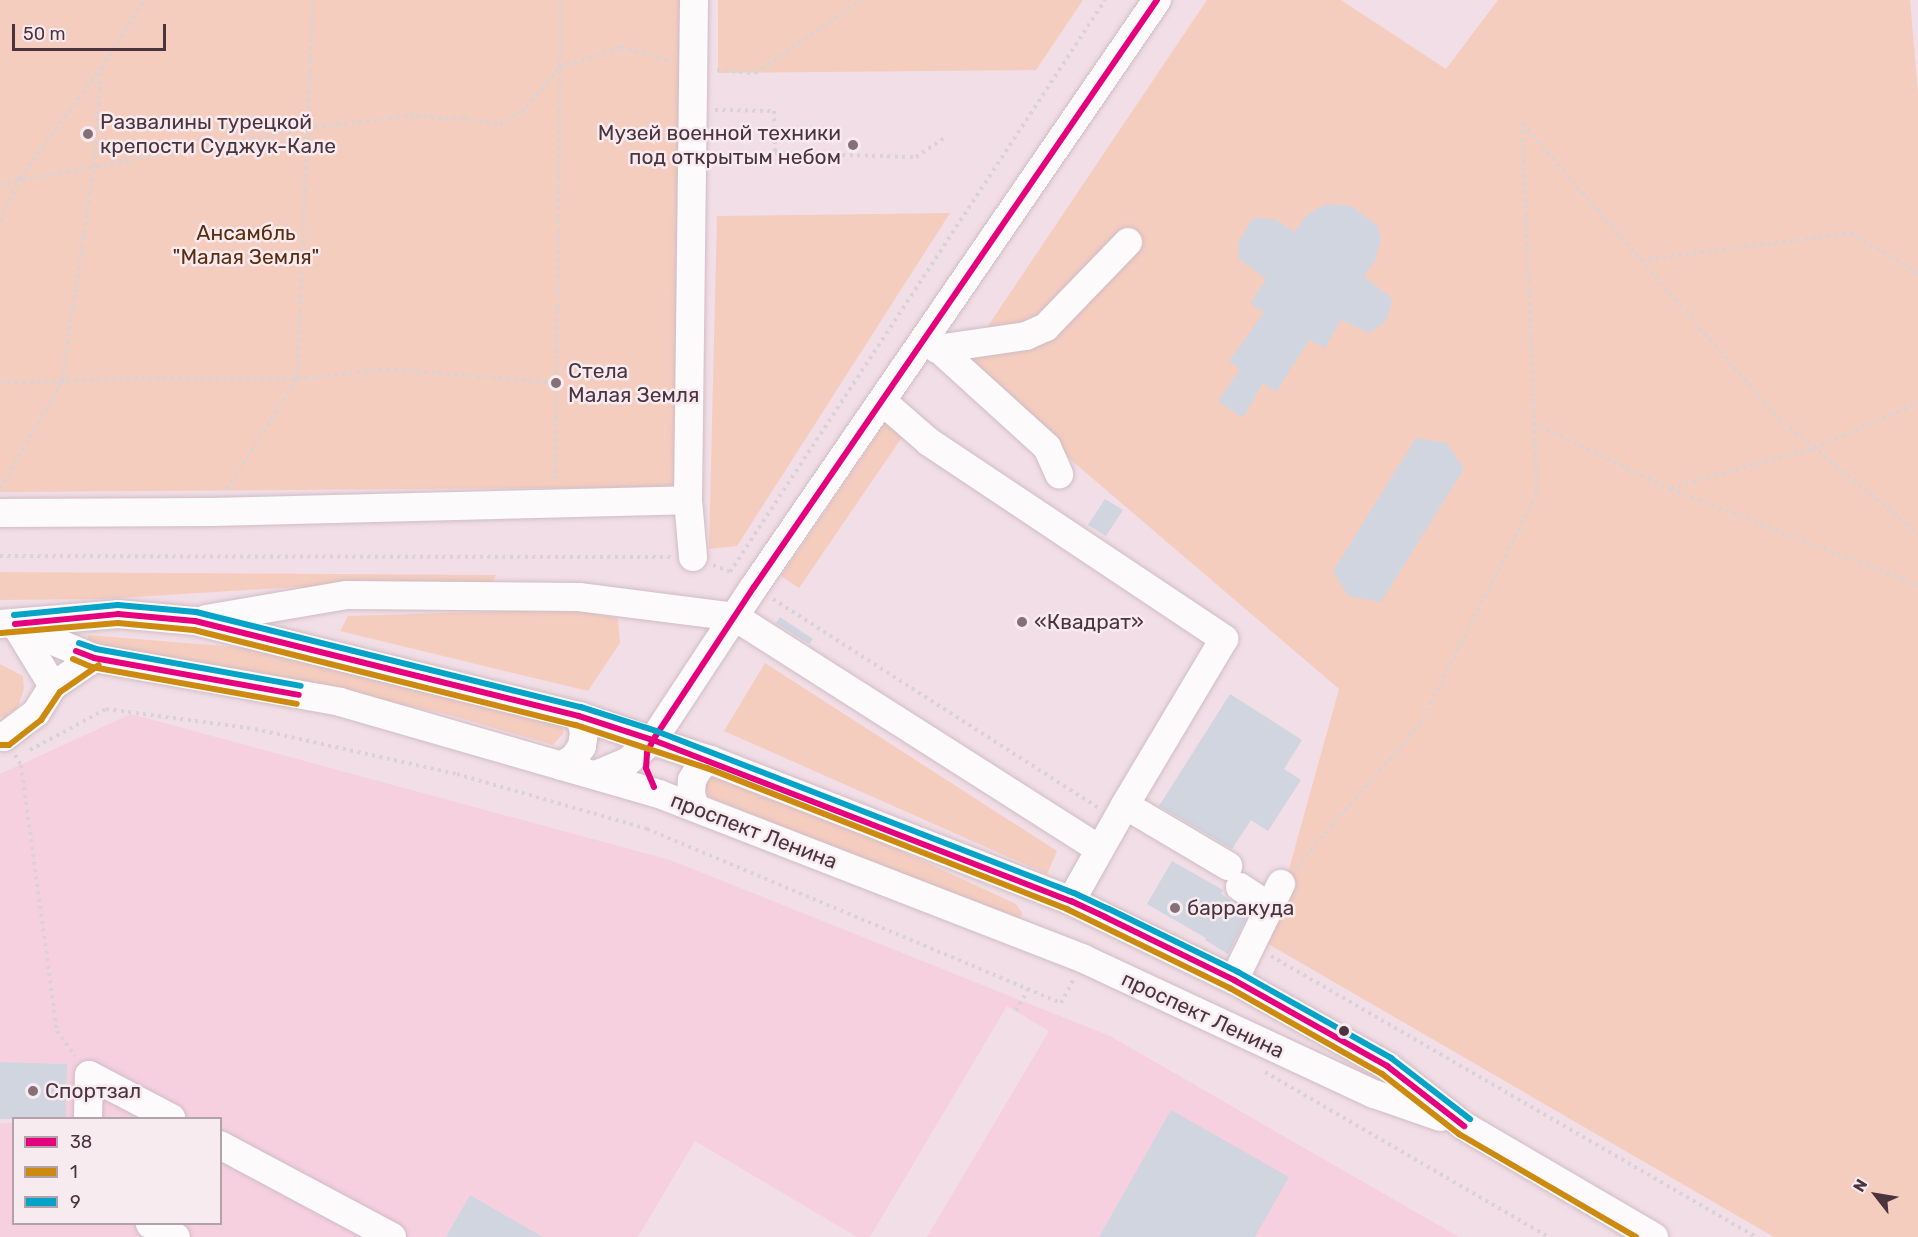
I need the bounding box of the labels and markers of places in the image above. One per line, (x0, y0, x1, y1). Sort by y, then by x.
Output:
place label: Развалины турецкой крепости Суджук-Кале (100, 109, 336, 159)
place label: Музей военной техники под открытым небом (598, 120, 841, 170)
marker: Развалины турецкой крепости Суджук-Кале (81, 127, 95, 141)
marker: Музей военной техники под открытым небом (846, 138, 860, 152)
place label: Стела Малая Земля (568, 358, 699, 408)
marker: Стела Малая Земля (549, 376, 563, 390)
place label: «Квадрат» (1034, 609, 1144, 635)
marker: «Квадрат» (1015, 615, 1029, 629)
place label: барракуда (1187, 895, 1294, 921)
marker: барракуда (1168, 901, 1182, 915)
unlabelled marker (1338, 1025, 1350, 1037)
place label: Спортзал (45, 1078, 141, 1104)
marker: Спортзал (26, 1084, 40, 1098)

